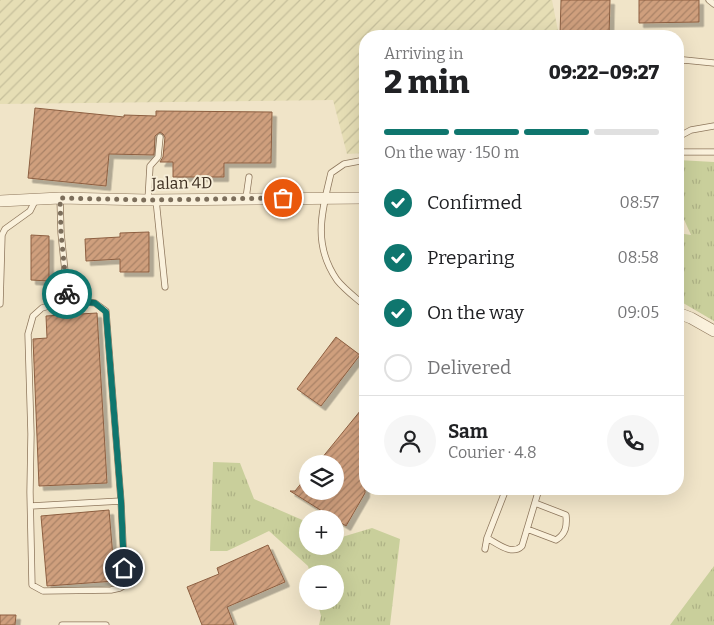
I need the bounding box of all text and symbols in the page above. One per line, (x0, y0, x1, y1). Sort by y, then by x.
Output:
text: Arriving in (384, 44, 463, 63)
text: 09:22–09:27 (549, 61, 659, 84)
text: 2 min (384, 63, 470, 101)
text: On the way · 150 m (384, 143, 519, 162)
street label: Jalan 4D (150, 173, 213, 193)
pin (262, 177, 304, 219)
icon: bag (269, 184, 297, 212)
icon: check (384, 189, 412, 217)
text: Confirmed (427, 191, 522, 214)
text: 08:57 (619, 193, 659, 212)
icon: check (384, 244, 412, 272)
text: Preparing (427, 246, 515, 269)
text: 08:58 (618, 248, 659, 267)
courier (42, 269, 92, 319)
icon: bike (53, 280, 81, 308)
icon: check (384, 299, 412, 327)
text: On the way (427, 301, 524, 324)
text: 09:05 (617, 303, 659, 322)
text: Delivered (427, 356, 511, 379)
button: person (384, 415, 436, 467)
button: phone (607, 415, 659, 467)
text: Sam (448, 420, 488, 443)
text: Courier · 4.8 (448, 443, 537, 462)
map controls (299, 455, 344, 610)
button: layers (299, 455, 344, 500)
button: + (299, 510, 344, 555)
pin (103, 547, 145, 589)
icon: home (110, 554, 138, 582)
button: − (299, 565, 344, 610)

